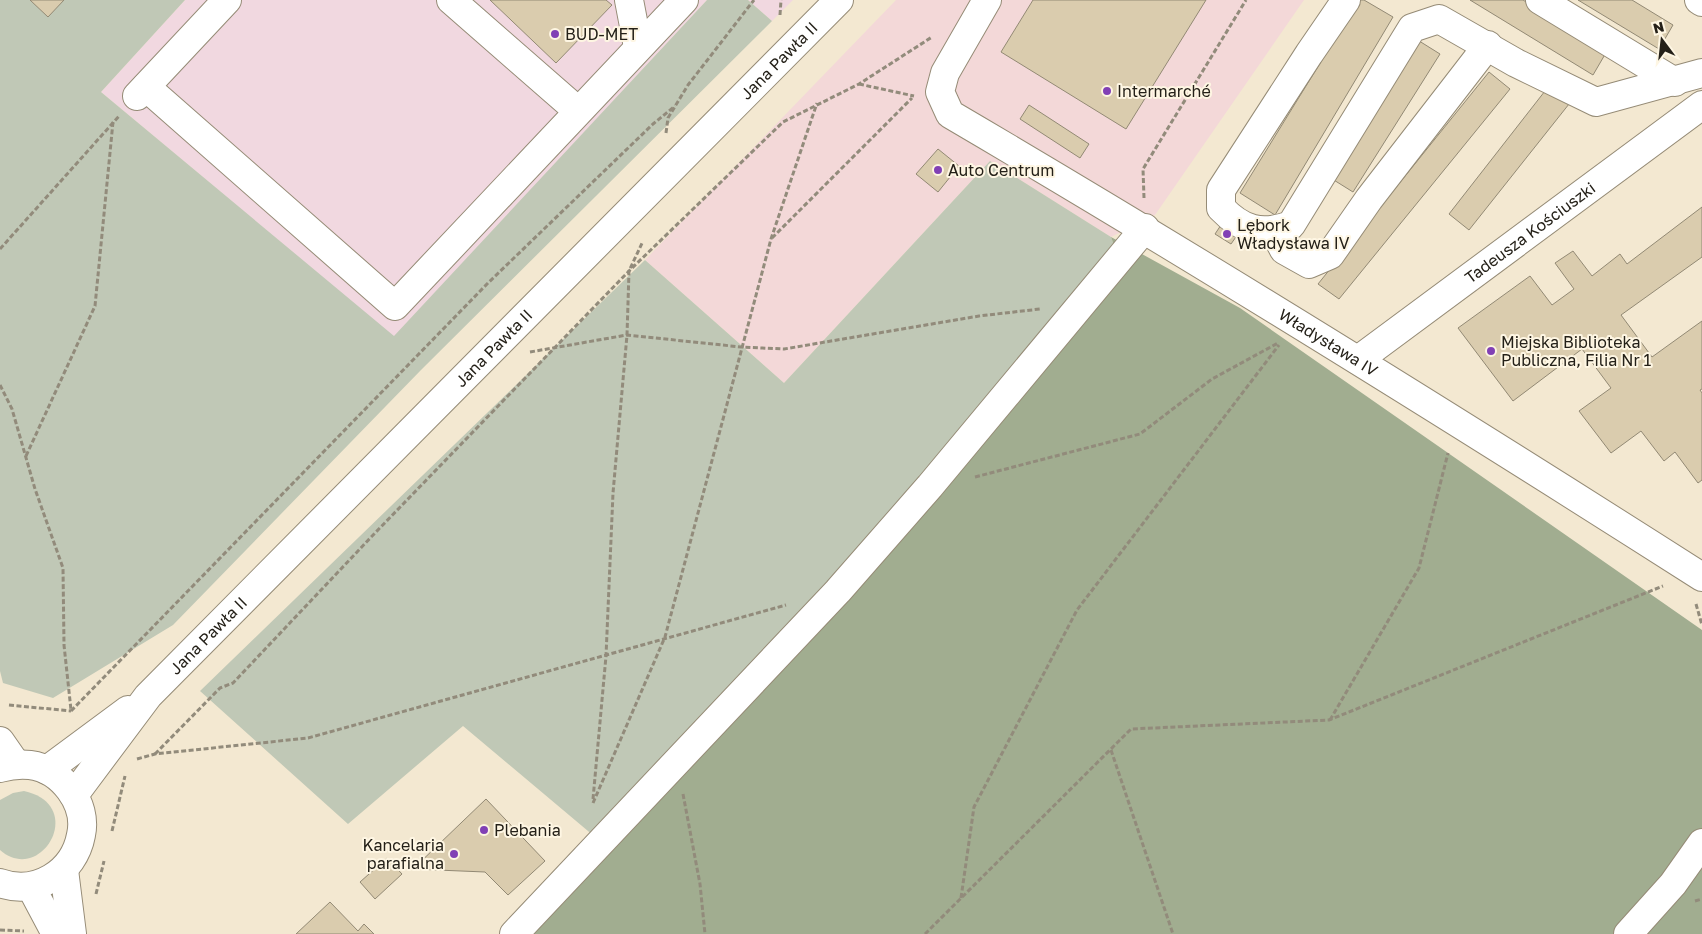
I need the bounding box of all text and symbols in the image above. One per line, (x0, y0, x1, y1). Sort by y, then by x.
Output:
north arrow (1637, 15, 1687, 65)
street label: Jana Pawła II (736, 17, 822, 104)
text: N (1651, 17, 1666, 37)
place label: BUD-MET (565, 24, 638, 44)
marker: BUD-MET (549, 28, 561, 40)
place label: Intermarché (1117, 81, 1211, 101)
marker: Intermarché (1101, 85, 1113, 97)
place label: Auto Centrum (948, 160, 1054, 180)
marker: Auto Centrum (932, 164, 944, 176)
street label: Tadeusza Kościuszki (1461, 178, 1599, 288)
place label: Lębork Władysława IV (1237, 215, 1350, 253)
marker: Lębork Władysława IV (1221, 228, 1233, 240)
street label: Władysława IV (1275, 304, 1382, 381)
street label: Jana Pawła II (451, 305, 536, 391)
place label: Miejska Biblioteka Publiczna, Filia Nr 1 (1501, 332, 1652, 370)
marker: Miejska Biblioteka Publiczna, Filia Nr 1 (1485, 345, 1497, 357)
street label: Jana Pawła II (165, 592, 251, 678)
place label: Plebania (494, 820, 561, 840)
marker: Plebania (478, 824, 490, 836)
place label: Kancelaria parafialna (363, 835, 444, 873)
marker: Kancelaria parafialna (448, 848, 460, 860)

